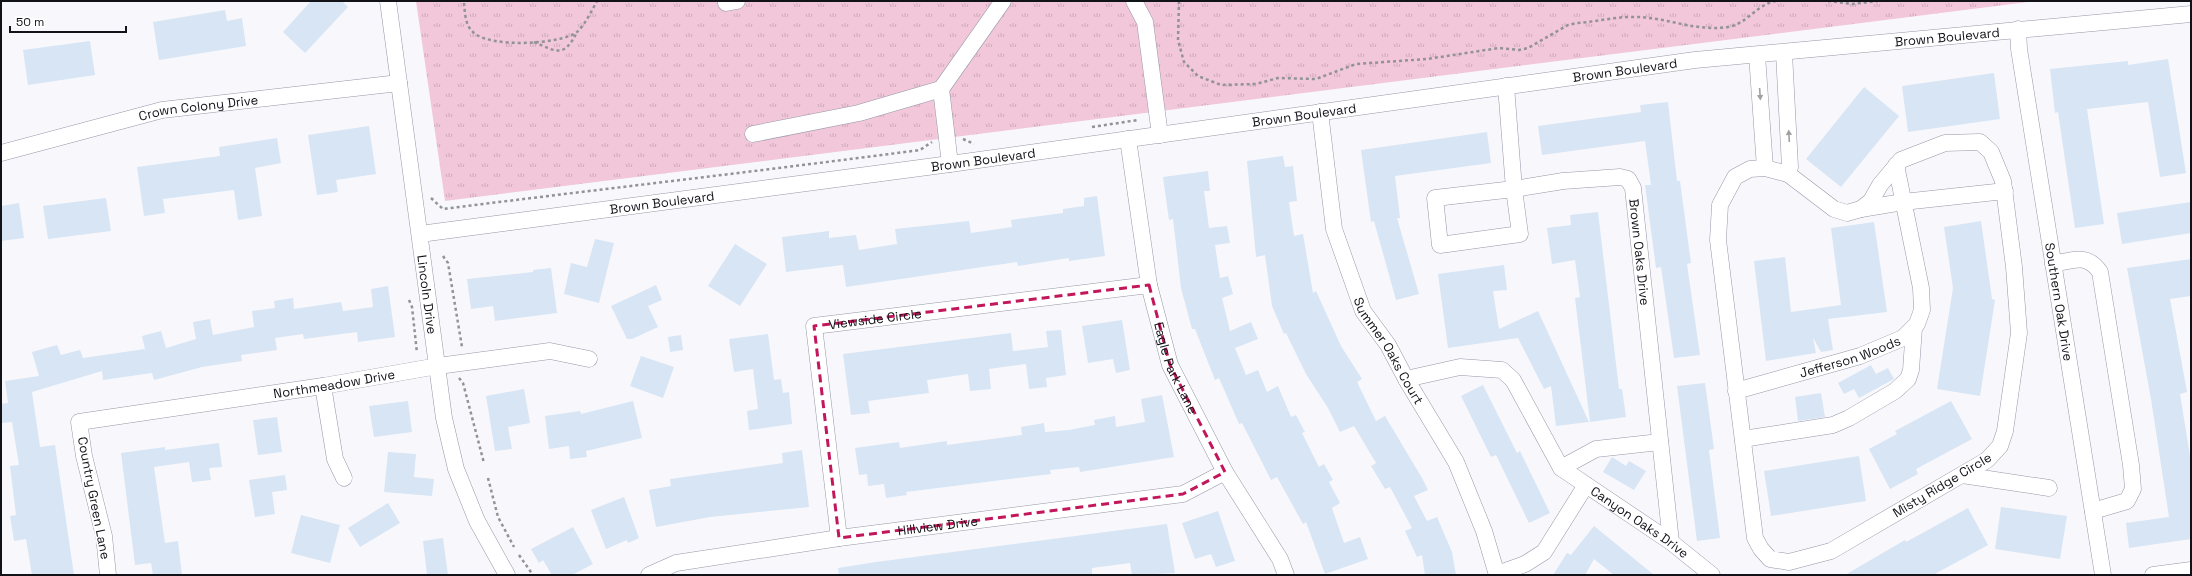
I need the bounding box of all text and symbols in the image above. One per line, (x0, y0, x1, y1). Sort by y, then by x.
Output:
scale bar (10, 8, 126, 34)
text: 50 m (16, 14, 44, 30)
street label: Brown Boulevard (1894, 23, 2000, 50)
street label: Brown Boulevard (1571, 54, 1678, 86)
one-way arrow (1756, 88, 1763, 100)
street label: Crown Colony Drive (137, 91, 259, 124)
street label: Brown Boulevard (1251, 99, 1357, 130)
one-way arrow (1785, 129, 1792, 142)
street label: Brown Boulevard (930, 144, 1037, 175)
street label: Brown Boulevard (608, 187, 715, 217)
street label: Brown Oaks Drive (1626, 198, 1654, 306)
street label: Southern Oak Drive (2042, 241, 2077, 362)
street label: Lincoln Drive (414, 254, 441, 335)
street label: Summer Oaks Court (1350, 295, 1428, 407)
street label: Viewside Circle (828, 304, 923, 333)
street label: Eagle Park Lane (1151, 320, 1202, 417)
street label: Jefferson Woods (1797, 332, 1903, 381)
street label: Northmeadow Drive (272, 365, 396, 402)
street label: Country Green Lane (74, 435, 114, 561)
street label: Misty Ridge Circle (1889, 449, 1995, 521)
street label: Canyon Oaks Drive (1588, 482, 1692, 562)
street label: Hillview Drive (897, 512, 979, 539)

